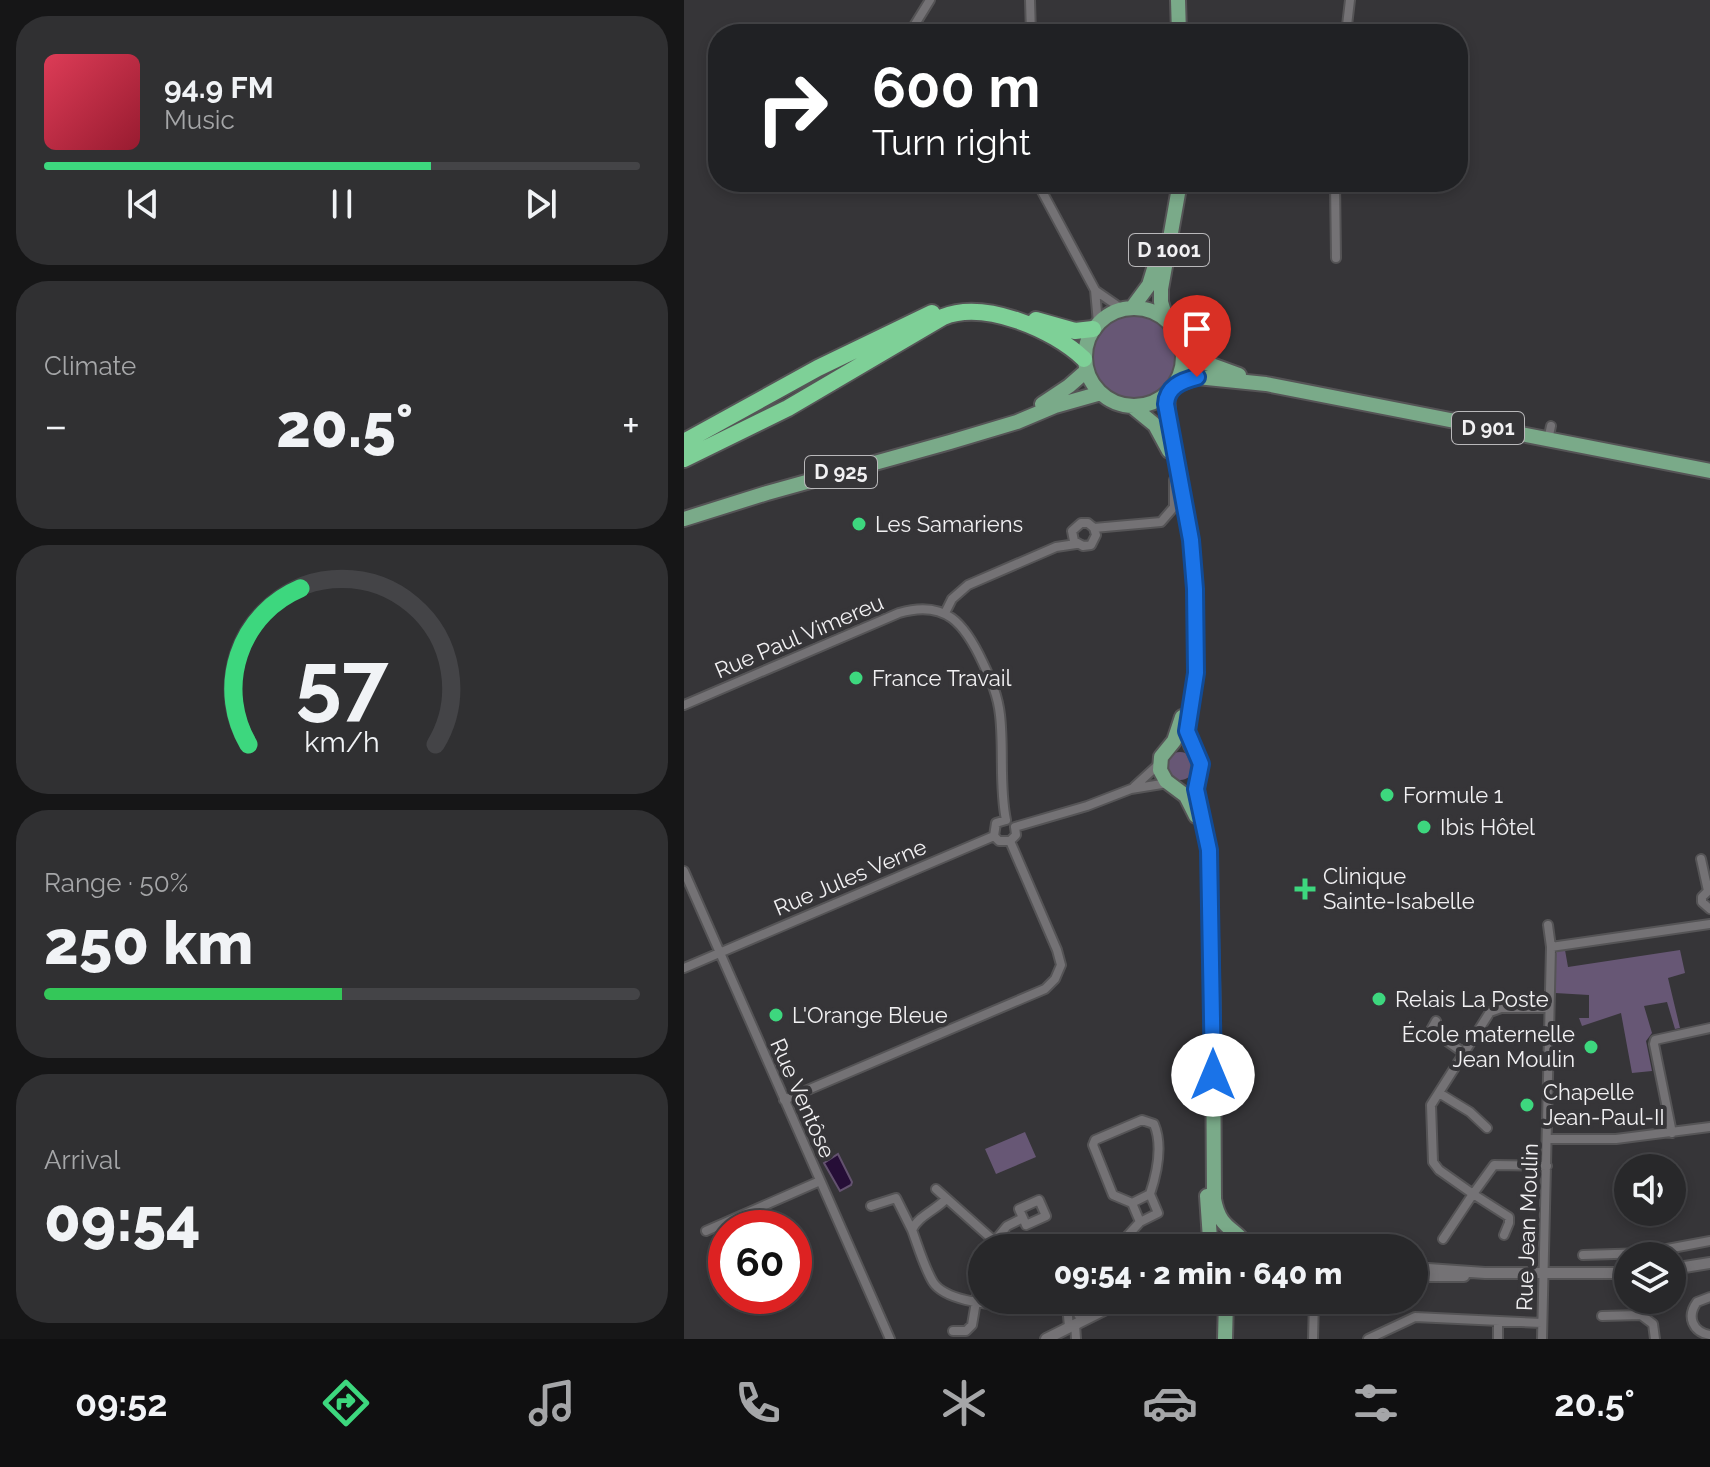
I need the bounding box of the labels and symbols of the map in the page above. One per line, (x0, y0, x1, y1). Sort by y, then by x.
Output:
road number: D 1001 (1129, 234, 1209, 266)
pin (1163, 295, 1231, 377)
road number: D 901 (1452, 412, 1524, 444)
road number: D 925 (805, 456, 877, 488)
place label: Les Samariens (875, 511, 1023, 537)
marker: Les Samariens (850, 515, 868, 533)
street label: Rue Paul Vimereu (711, 589, 887, 683)
place label: France Travail (872, 665, 1011, 691)
marker: France Travail (847, 669, 865, 687)
place label: Formule 1 (1403, 782, 1503, 808)
marker: Formule 1 (1378, 786, 1396, 804)
place label: Ibis Hôtel (1440, 814, 1535, 840)
marker: Ibis Hôtel (1415, 818, 1433, 836)
street label: Rue Jules Verne (770, 833, 930, 921)
place label: Clinique Sainte-Isabelle (1323, 863, 1475, 914)
marker: Clinique Sainte-Isabelle (1294, 878, 1316, 900)
place label: Relais La Poste (1395, 986, 1549, 1012)
marker: Relais La Poste (1370, 990, 1388, 1008)
place label: L'Orange Bleue (792, 1002, 948, 1028)
marker: L'Orange Bleue (767, 1006, 785, 1024)
place label: École maternelle Jean Moulin (1402, 1021, 1575, 1072)
position arrow (1171, 1033, 1255, 1117)
street label: Rue Ventôse (765, 1034, 841, 1162)
marker: École maternelle Jean Moulin (1582, 1038, 1600, 1056)
place label: Chapelle Jean-Paul-II (1543, 1079, 1665, 1130)
marker: Chapelle Jean-Paul-II (1518, 1096, 1536, 1114)
street label: Rue Jean Moulin (1511, 1143, 1543, 1311)
speed limit sign: 60 (708, 1210, 812, 1314)

